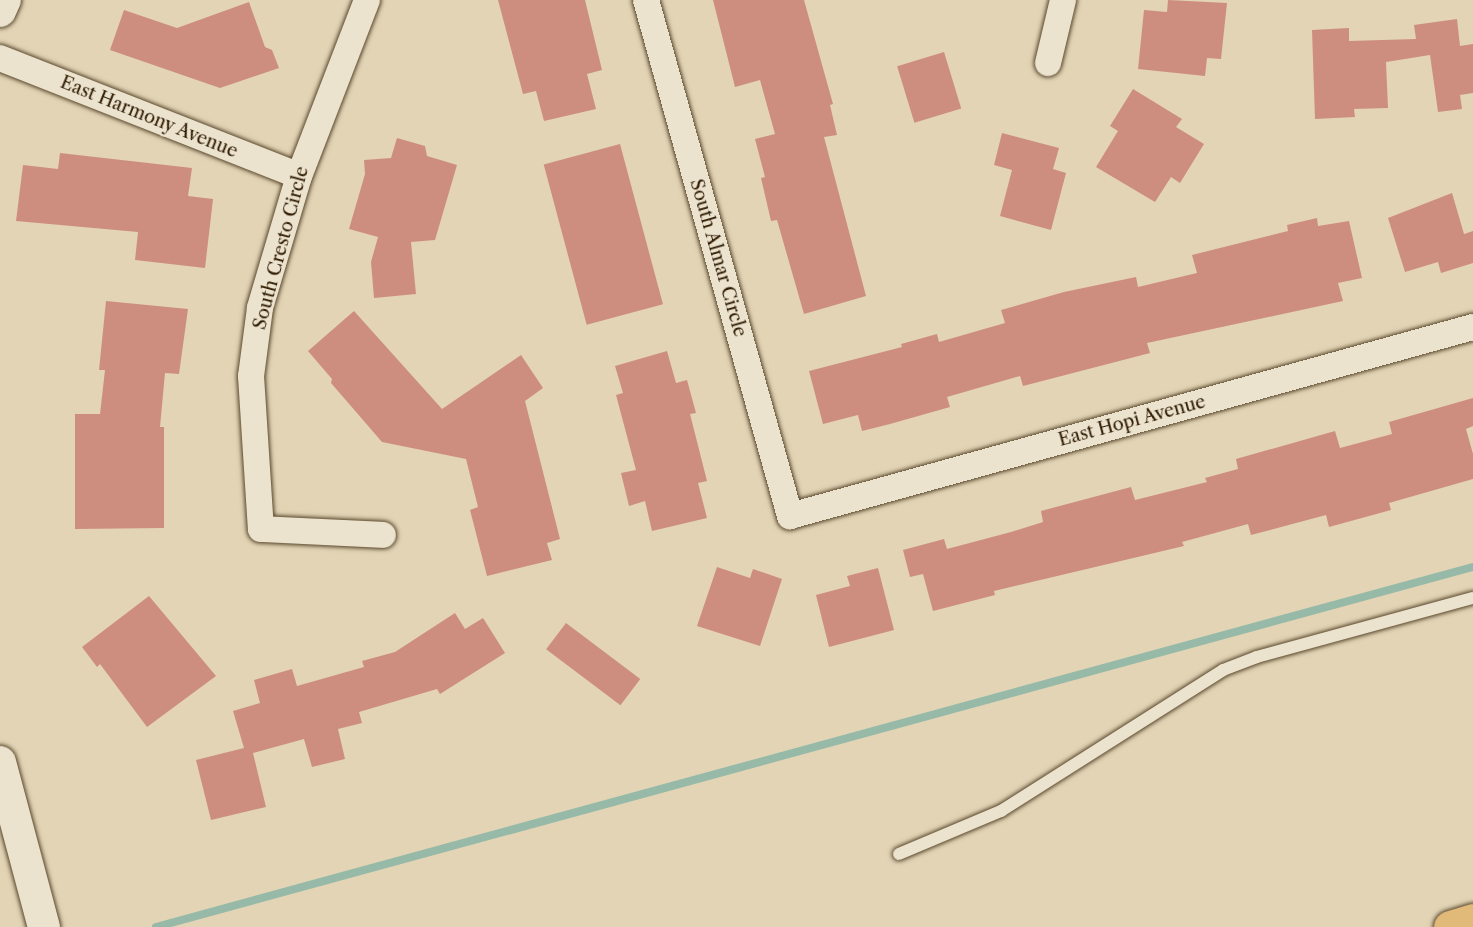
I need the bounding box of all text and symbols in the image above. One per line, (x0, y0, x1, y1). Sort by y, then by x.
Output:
street label: East Harmony Avenue (57, 71, 241, 163)
street label: South Cresto Circle (249, 164, 313, 332)
street label: South Almar Circle (685, 176, 751, 340)
street label: East Hopi Avenue (1056, 391, 1208, 451)

